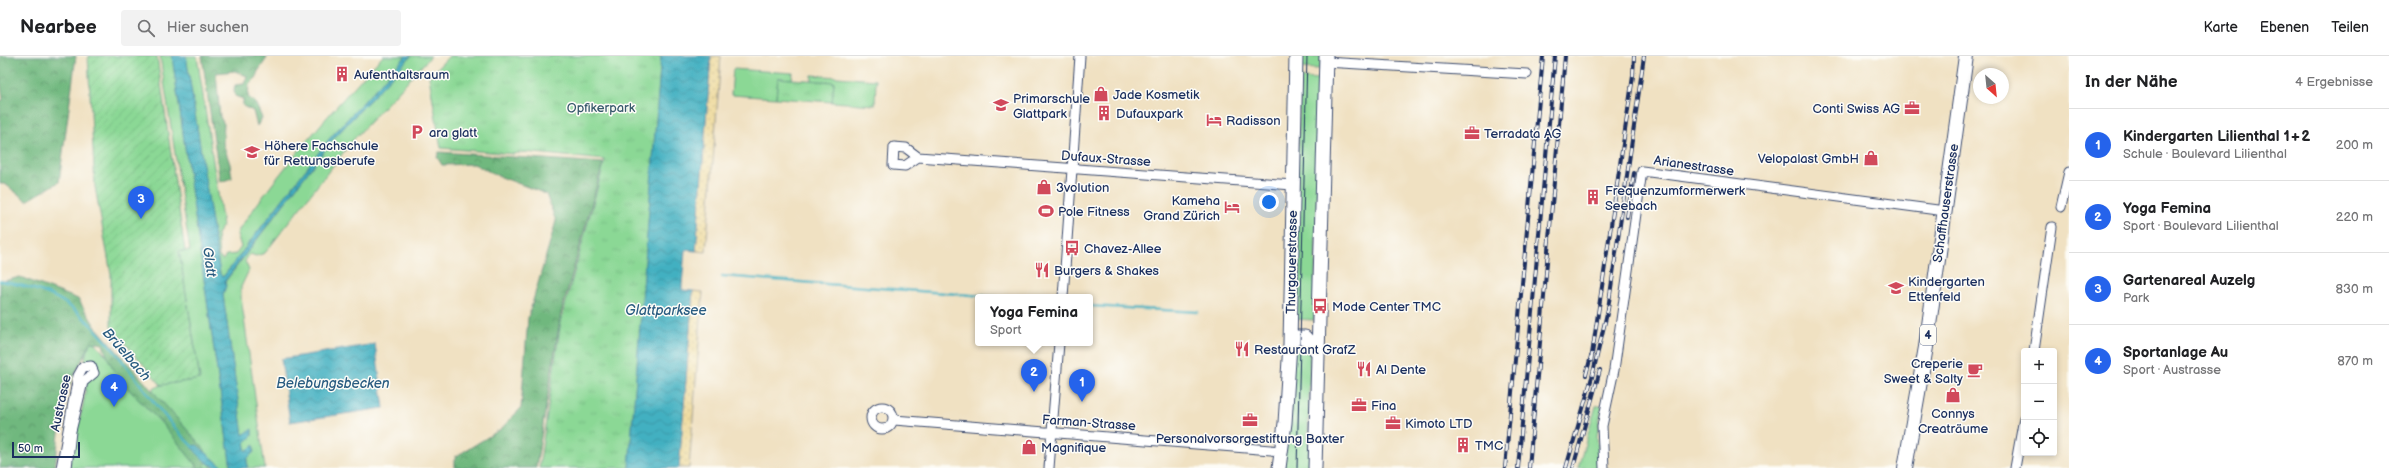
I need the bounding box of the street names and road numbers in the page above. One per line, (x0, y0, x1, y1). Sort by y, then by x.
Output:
street label: Schaffhauserstrasse (1930, 142, 1962, 264)
street label: Dufaux-Strasse (1061, 148, 1152, 170)
street label: Arianestrasse (1653, 152, 1735, 180)
street label: Thurgauerstrasse (1283, 210, 1301, 314)
road number: 4 (1920, 325, 1936, 345)
street label: Austrasse (47, 373, 75, 433)
street label: Farman-Strasse (1042, 412, 1137, 434)

